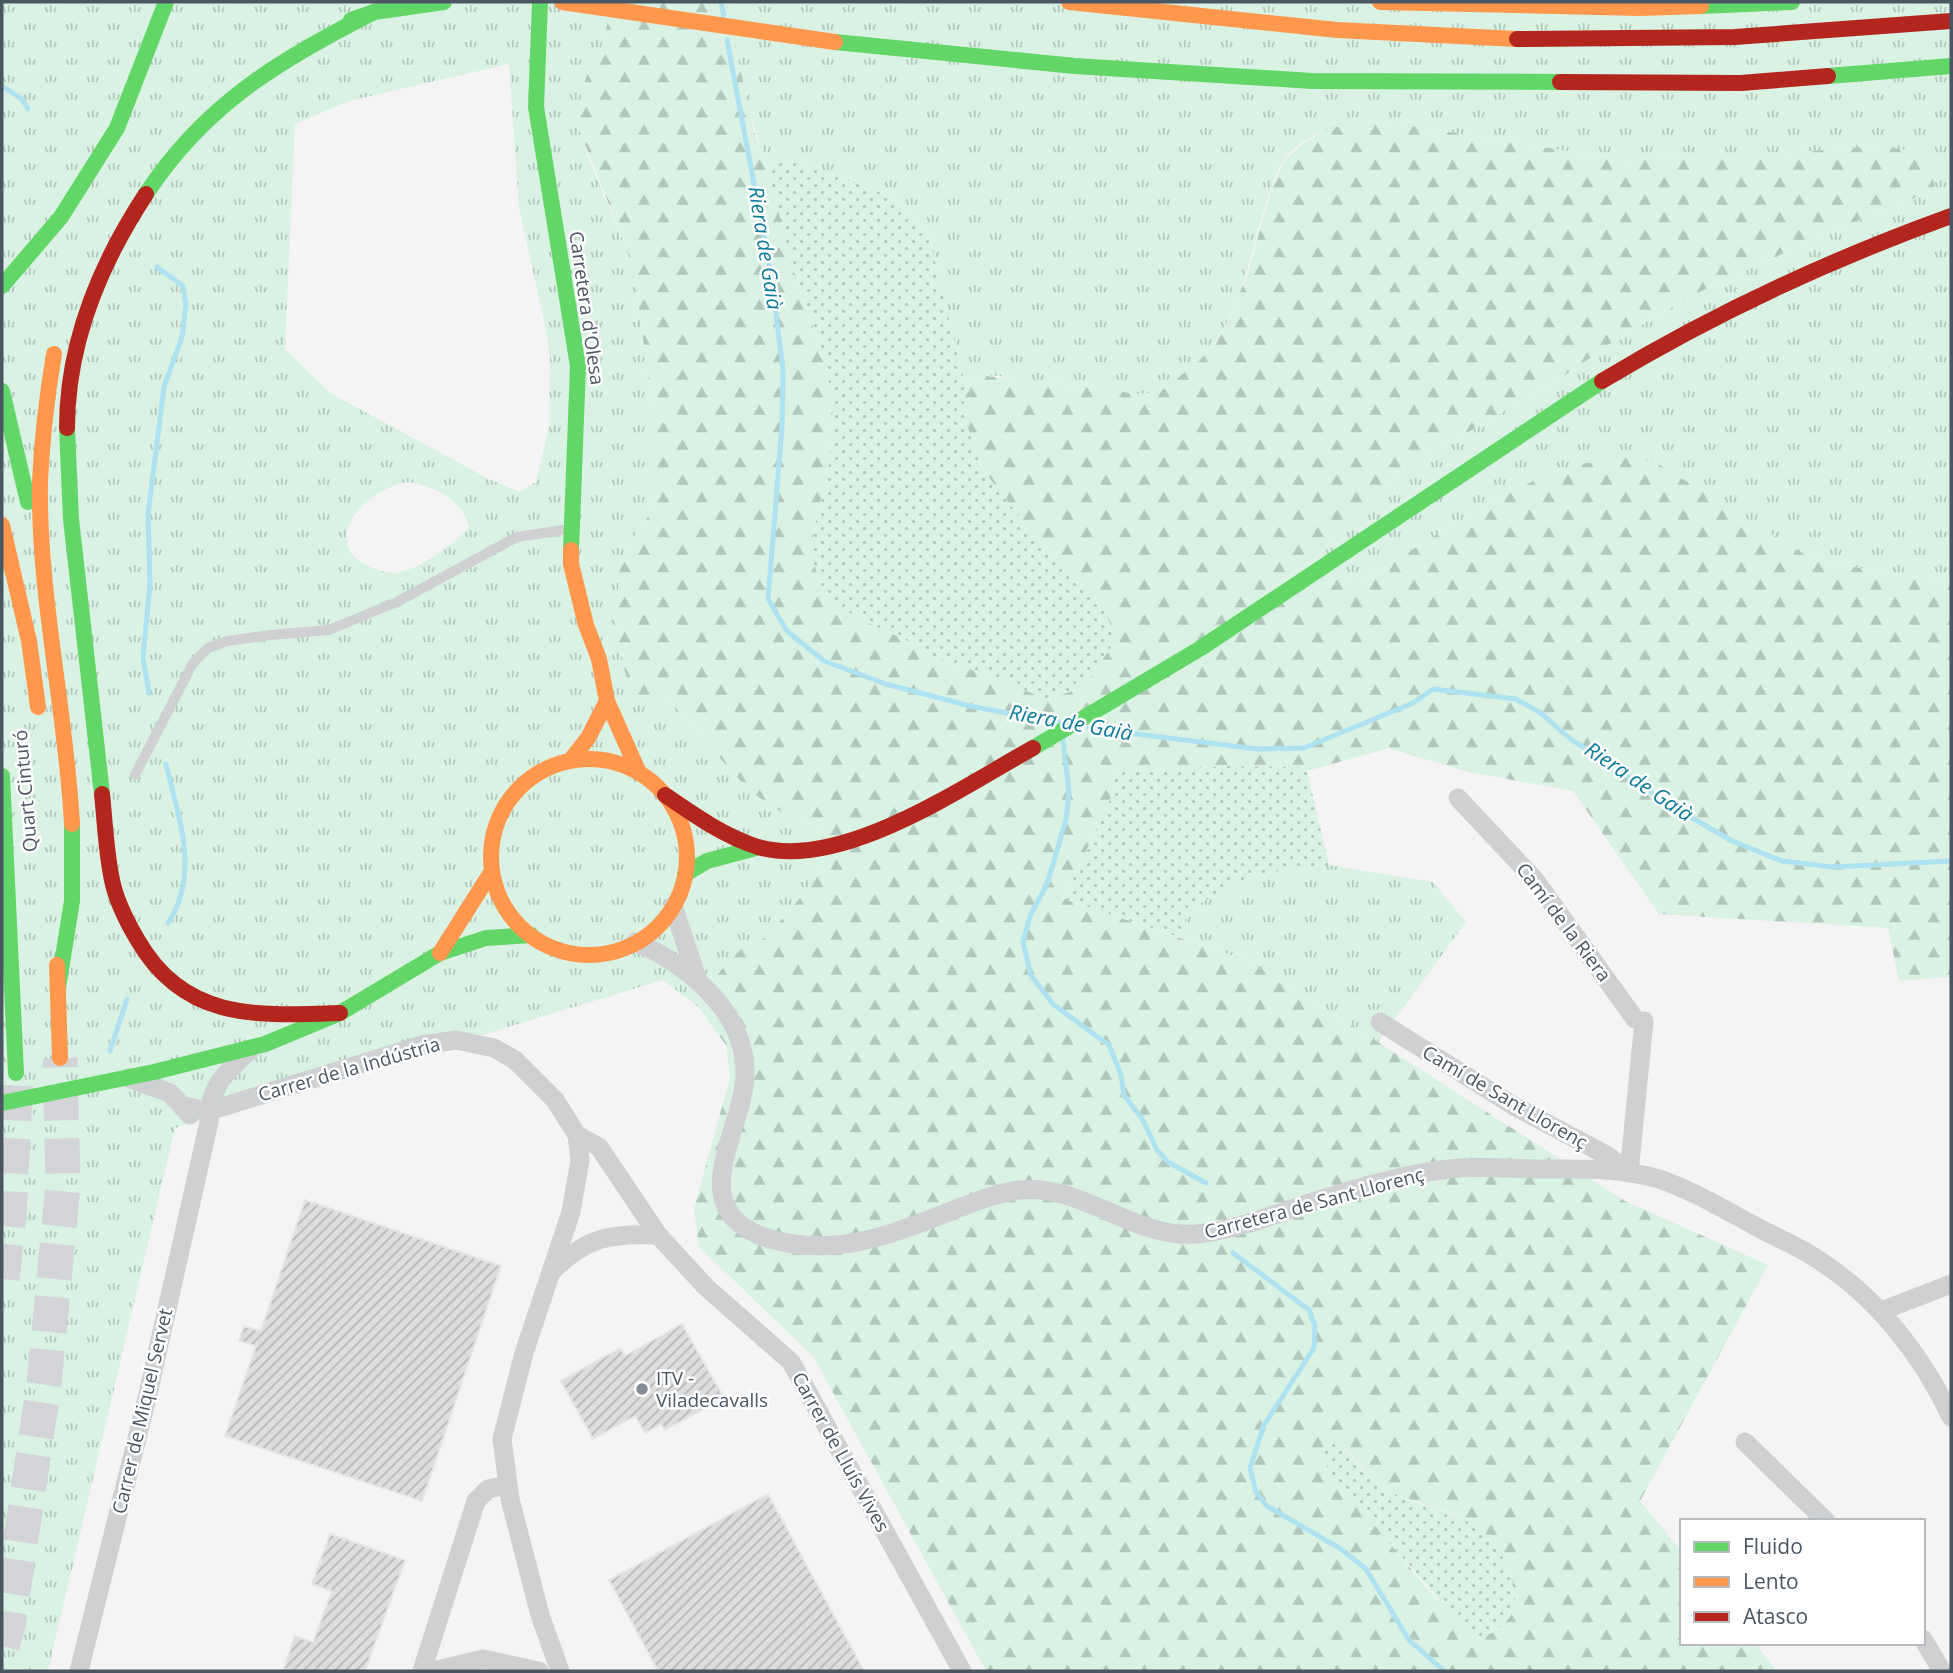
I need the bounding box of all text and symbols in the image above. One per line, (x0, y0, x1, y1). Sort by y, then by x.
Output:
water label: Riera de Gaià (742, 184, 790, 312)
street label: Carretera d'Olesa (563, 229, 611, 387)
water label: Riera de Gaià (1007, 697, 1135, 747)
street label: Quart Cinturó (7, 729, 43, 853)
water label: Riera de Gaià (1580, 735, 1699, 828)
street label: Camí de la Riera (1511, 857, 1617, 987)
street label: Carrer de la Indústria (255, 1031, 443, 1107)
street label: Camí de Sant Llorenç (1418, 1039, 1592, 1155)
street label: Carretera de Sant Llorenç (1201, 1161, 1427, 1245)
street label: Carrer de Miquel Servet (106, 1306, 178, 1516)
place label: ITV - Viladecavalls (656, 1365, 768, 1413)
street label: Carrer de Lluís Vives (786, 1367, 896, 1537)
marker: ITV - Viladecavalls (634, 1381, 650, 1397)
legend (1680, 1519, 1925, 1645)
text: Fluido (1743, 1532, 1803, 1560)
text: Lento (1743, 1567, 1799, 1595)
text: Atasco (1743, 1602, 1808, 1630)

